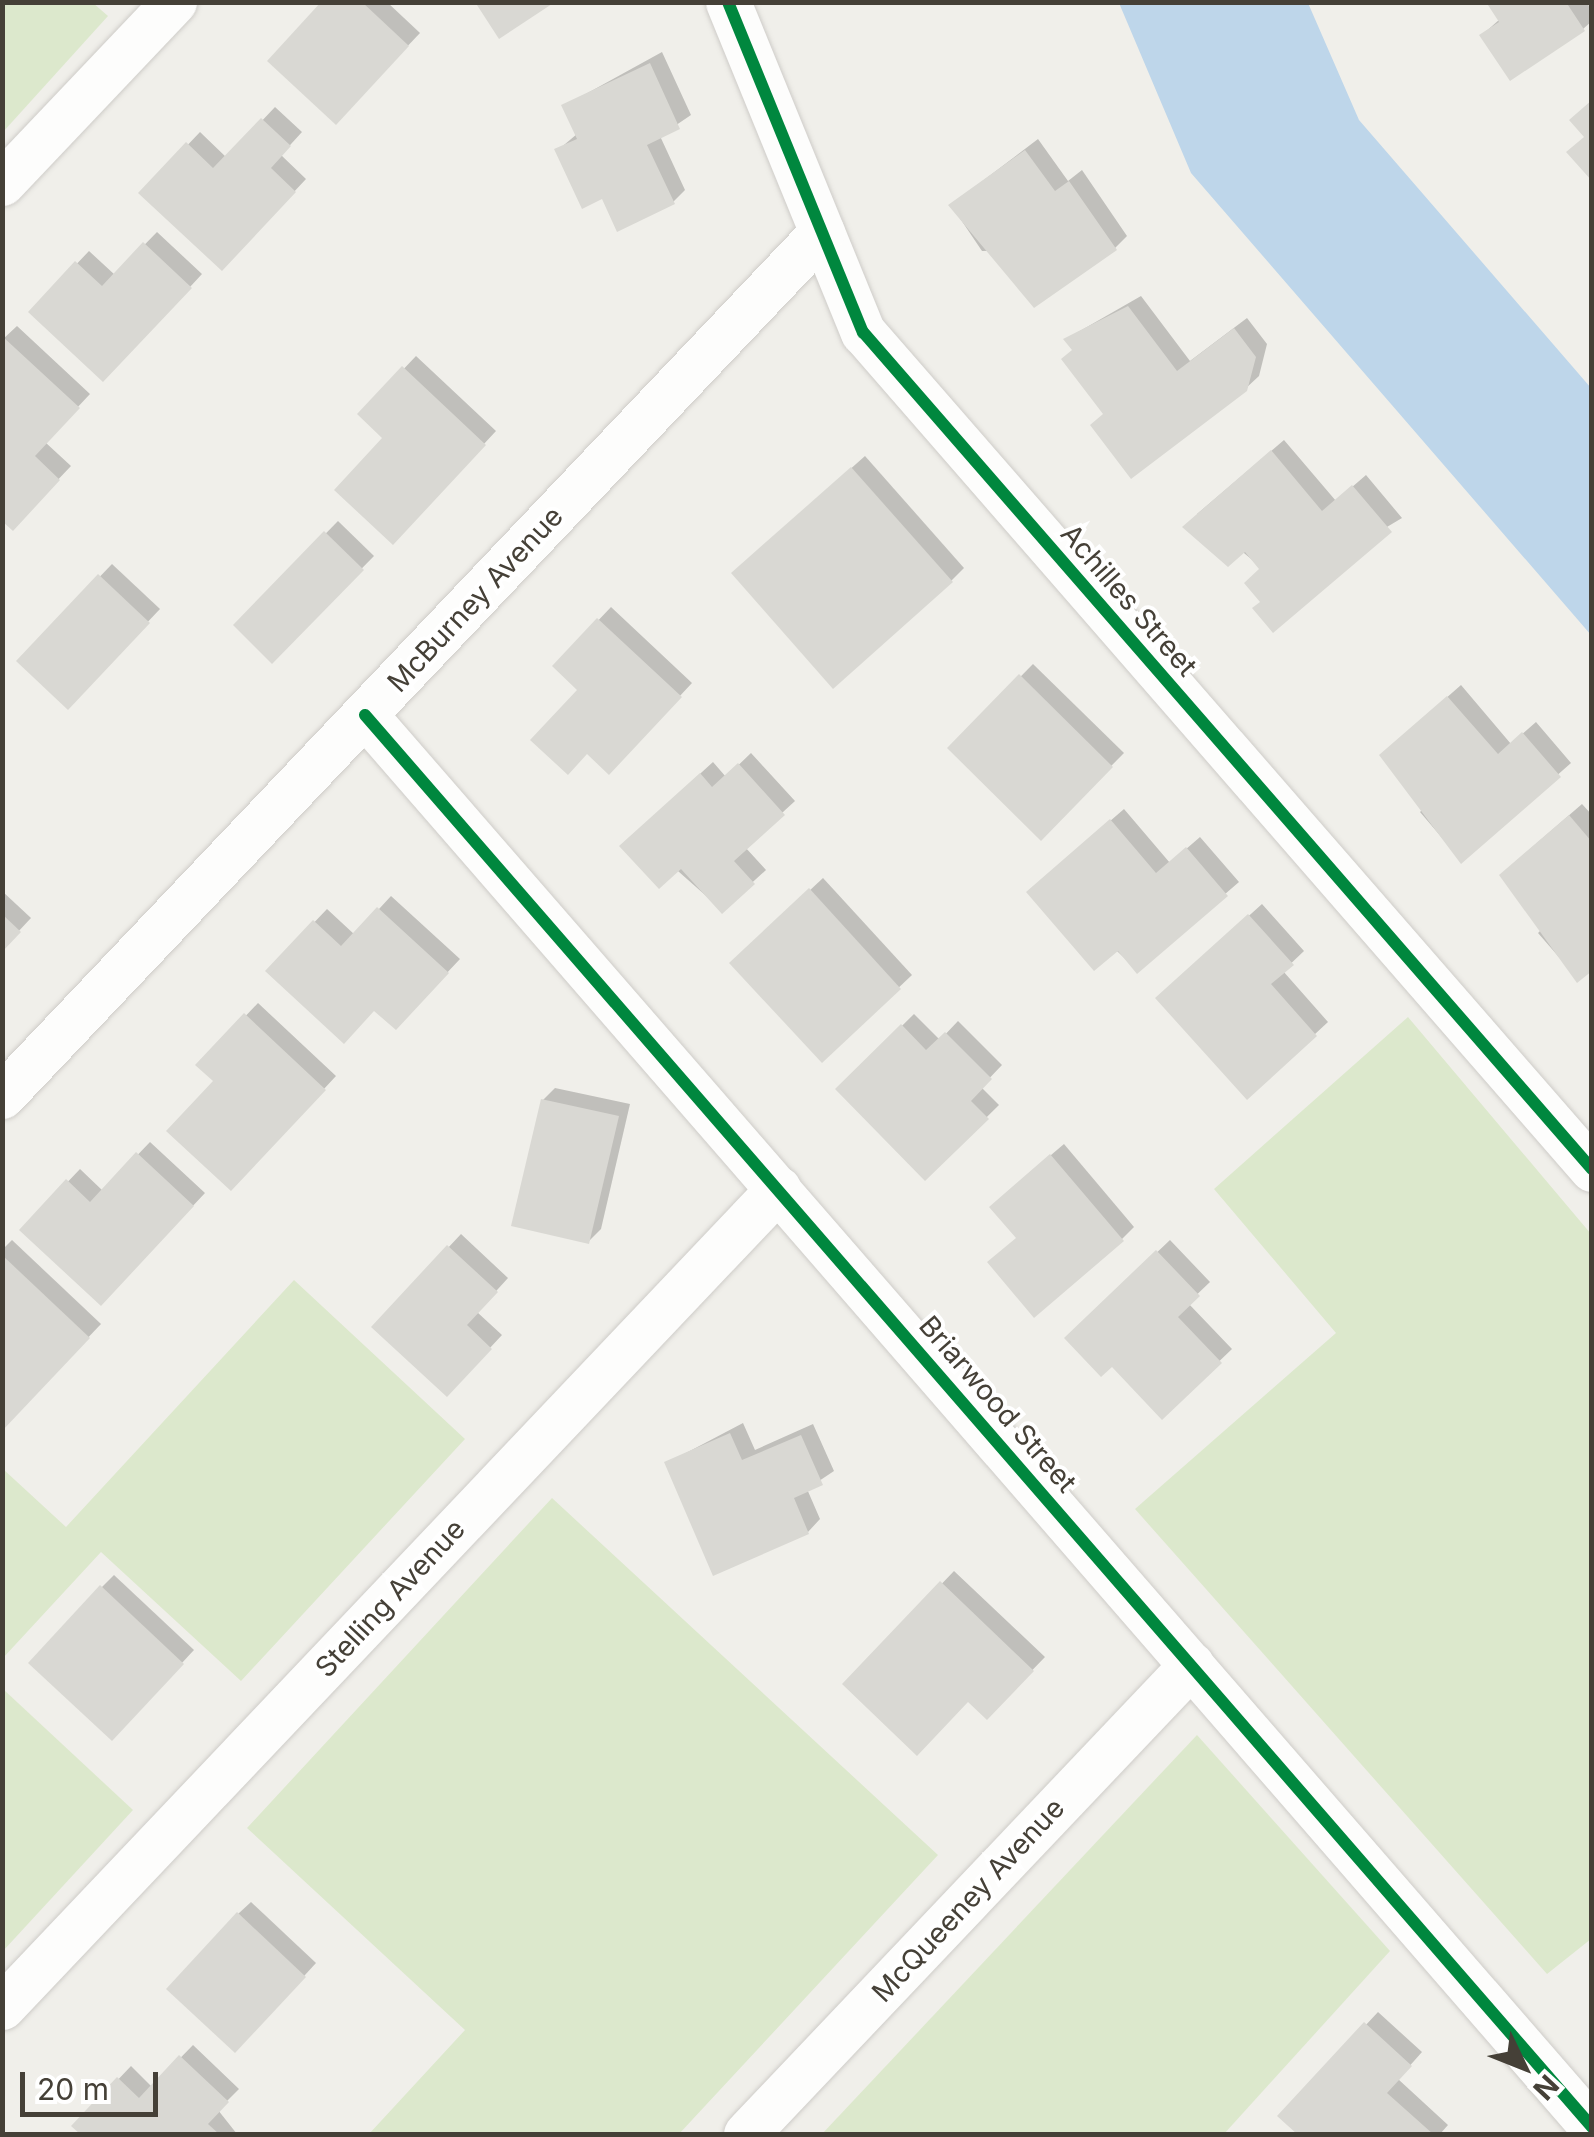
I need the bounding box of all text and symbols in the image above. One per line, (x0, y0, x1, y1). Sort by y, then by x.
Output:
street label: McBurney Avenue (380, 499, 570, 699)
street label: Achilles Street (1054, 517, 1204, 683)
street label: Briarwood Street (912, 1309, 1084, 1499)
street label: Stelling Avenue (308, 1512, 472, 1684)
street label: McQueeney Avenue (865, 1791, 1071, 2009)
north arrow (1474, 2017, 1574, 2117)
scale bar (25, 2052, 162, 2114)
text: N (1526, 2068, 1566, 2107)
text: 20 m (37, 2071, 109, 2107)

